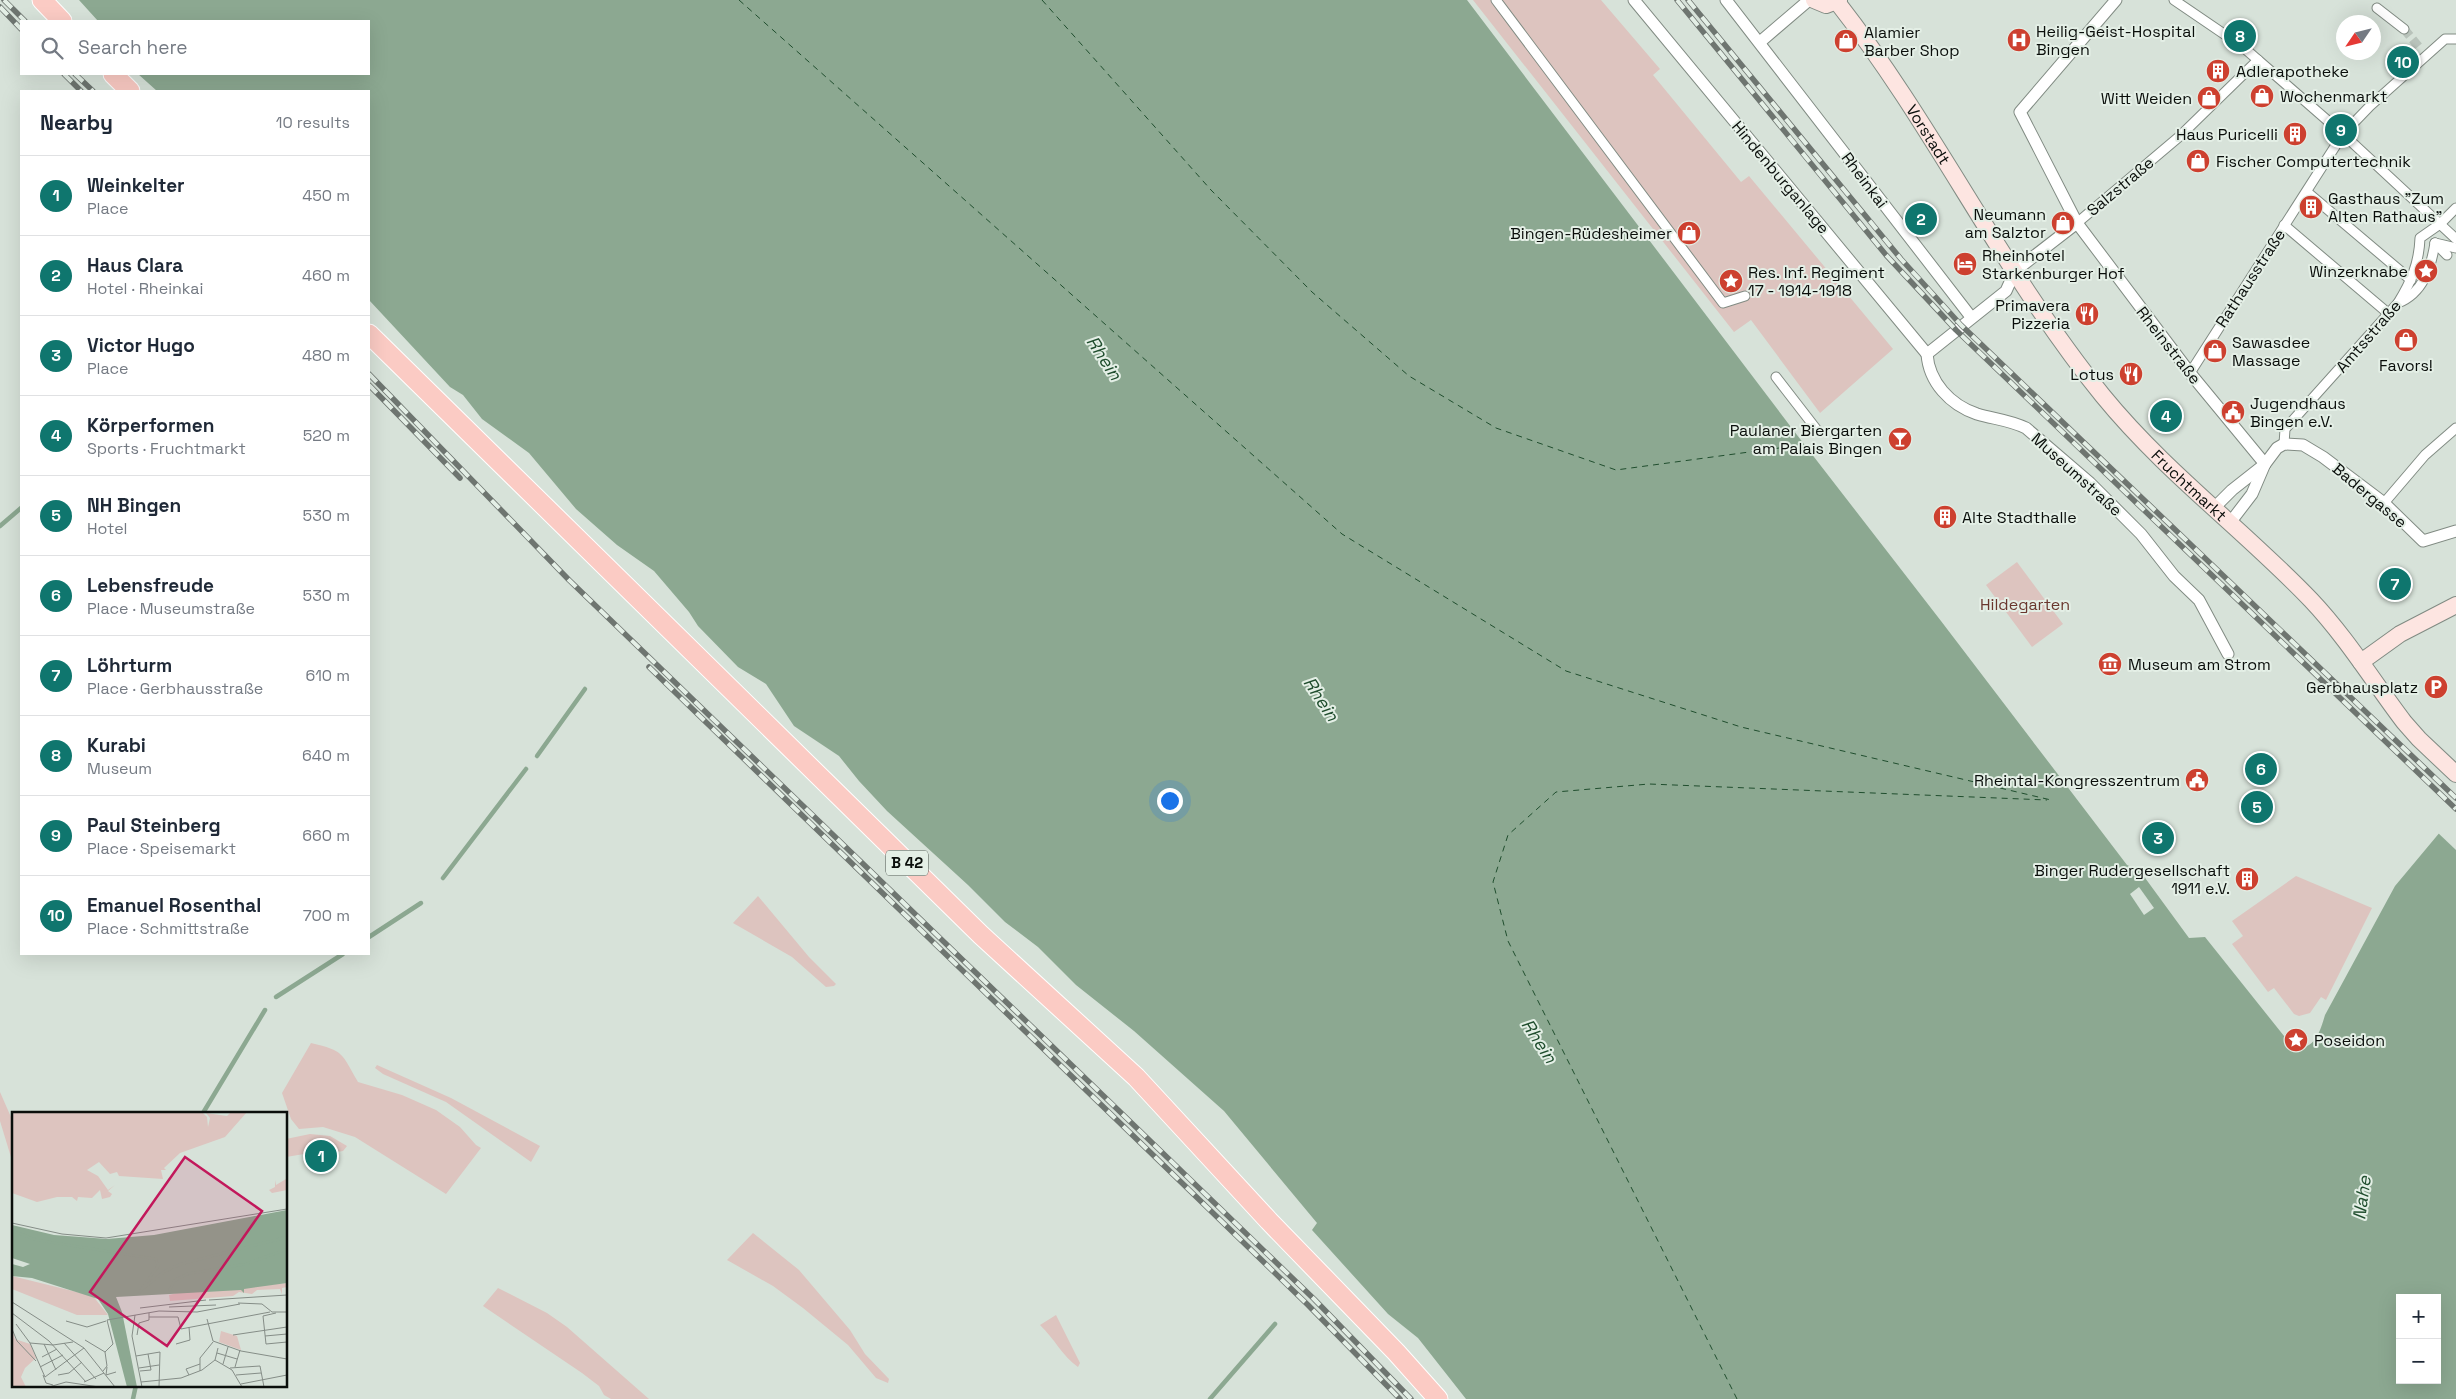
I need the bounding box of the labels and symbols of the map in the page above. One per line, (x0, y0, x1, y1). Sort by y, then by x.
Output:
north arrow (2336, 15, 2381, 60)
pin: 8 (2224, 17, 2256, 55)
place label: Heilig-Geist-Hospital Bingen (2036, 21, 2195, 60)
place label: Alamier Barber Shop (1864, 22, 1960, 61)
hospital icon: Heilig-Geist-Hospital Bingen (2006, 27, 2032, 53)
shop icon: Alamier Barber Shop (1833, 28, 1859, 54)
pin: 10 (2387, 43, 2419, 81)
building icon: Adlerapotheke (2205, 58, 2231, 84)
place label: Adlerapotheke (2236, 61, 2349, 82)
shop icon: Wochenmarkt (2249, 83, 2275, 109)
shop icon: Witt Weiden (2196, 85, 2222, 111)
place label: Wochenmarkt (2280, 86, 2387, 107)
place label: Witt Weiden (2101, 88, 2192, 109)
street label: Vorstadt (1901, 101, 1955, 169)
pin: 9 (2325, 111, 2357, 149)
street label: Hindenburganlage (1727, 116, 1834, 238)
building icon: Haus Puricelli (2282, 121, 2308, 147)
place label: Haus Puricelli (2176, 124, 2278, 145)
street label: Rheinkai (1837, 148, 1892, 212)
shop icon: Fischer Computertechnik (2185, 148, 2211, 174)
place label: Fischer Computertechnik (2216, 151, 2411, 172)
street label: Salzstraße (2082, 152, 2158, 221)
place label: Gasthaus "Zum Alten Rathaus" (2328, 188, 2444, 227)
building icon: Gasthaus "Zum Alten Rathaus" (2298, 194, 2324, 220)
pin: 2 (1905, 200, 1937, 238)
place label: Neumann am Salztor (1965, 204, 2046, 243)
shop icon: Neumann am Salztor (2050, 210, 2076, 236)
shop icon: Bingen-Rüdesheimer (1676, 220, 1702, 246)
place label: Bingen-Rüdesheimer (1510, 223, 1672, 244)
street label: Rathausstraße (2211, 225, 2290, 331)
place label: Rheinhotel Starkenburger Hof (1982, 245, 2125, 284)
hotel icon: Rheinhotel Starkenburger Hof (1952, 251, 1978, 277)
place icon: Winzerknabe (2413, 258, 2439, 284)
place label: Winzerknabe (2309, 261, 2408, 282)
place label: Res. Inf. Regiment 17 - 1914-1918 (1748, 262, 1885, 301)
place icon: Res. Inf. Regiment 17 - 1914-1918 (1718, 268, 1744, 294)
place label: Primavera Pizzeria (1995, 295, 2070, 334)
street label: Amtsstraße (2331, 296, 2406, 377)
restaurant icon: Primavera Pizzeria (2074, 301, 2100, 327)
street label: Rheinstraße (2132, 302, 2206, 388)
shop icon: Favors! (2393, 327, 2419, 353)
water label: Rhein (1082, 331, 1128, 385)
place label: Sawasdee Massage (2232, 332, 2310, 371)
shop icon: Sawasdee Massage (2202, 338, 2228, 364)
place label: Favors! (2379, 355, 2433, 376)
restaurant icon: Lotus (2118, 361, 2144, 387)
place label: Lotus (2070, 364, 2114, 385)
place label: Jugendhaus Bingen e.V. (2250, 393, 2346, 432)
pin: 4 (2150, 397, 2182, 435)
public building icon: Jugendhaus Bingen e.V. (2220, 399, 2246, 425)
place label: Paulaner Biergarten am Palais Bingen (1730, 420, 1882, 459)
bar icon: Paulaner Biergarten am Palais Bingen (1887, 426, 1913, 452)
street label: Museumstraße (2027, 428, 2126, 521)
street label: Fruchtmarkt (2147, 445, 2231, 526)
street label: Badergasse (2328, 458, 2411, 533)
building icon: Alte Stadthalle (1932, 504, 1958, 530)
place label: Alte Stadthalle (1962, 507, 2077, 528)
pin: 7 (2379, 565, 2411, 603)
park label: Hildegarten (1980, 594, 2070, 615)
museum icon: Museum am Strom (2097, 651, 2123, 677)
place label: Museum am Strom (2128, 654, 2271, 675)
water label: Rhein (1299, 672, 1345, 726)
parking icon: Gerbhausplatz (2423, 674, 2449, 700)
place label: Gerbhausplatz (2306, 677, 2418, 698)
pin: 6 (2245, 750, 2277, 788)
public building icon: Rheintal-Kongresszentrum (2184, 767, 2210, 793)
place label: Rheintal-Kongresszentrum (1974, 770, 2180, 791)
your location (1157, 788, 1183, 814)
pin: 5 (2241, 788, 2273, 826)
pin: 3 (2142, 819, 2174, 857)
road number: B 42 (886, 850, 928, 876)
place label: Binger Rudergesellschaft 1911 e.V. (2034, 860, 2230, 899)
building icon: Binger Rudergesellschaft 1911 e.V. (2234, 866, 2260, 892)
water label: Rhein (1517, 1014, 1563, 1068)
place icon: Poseidon (2283, 1027, 2309, 1053)
place label: Poseidon (2314, 1030, 2385, 1051)
inset map (12, 1112, 288, 1386)
pin: 1 (305, 1137, 337, 1175)
water label: Nahe (2347, 1173, 2376, 1221)

